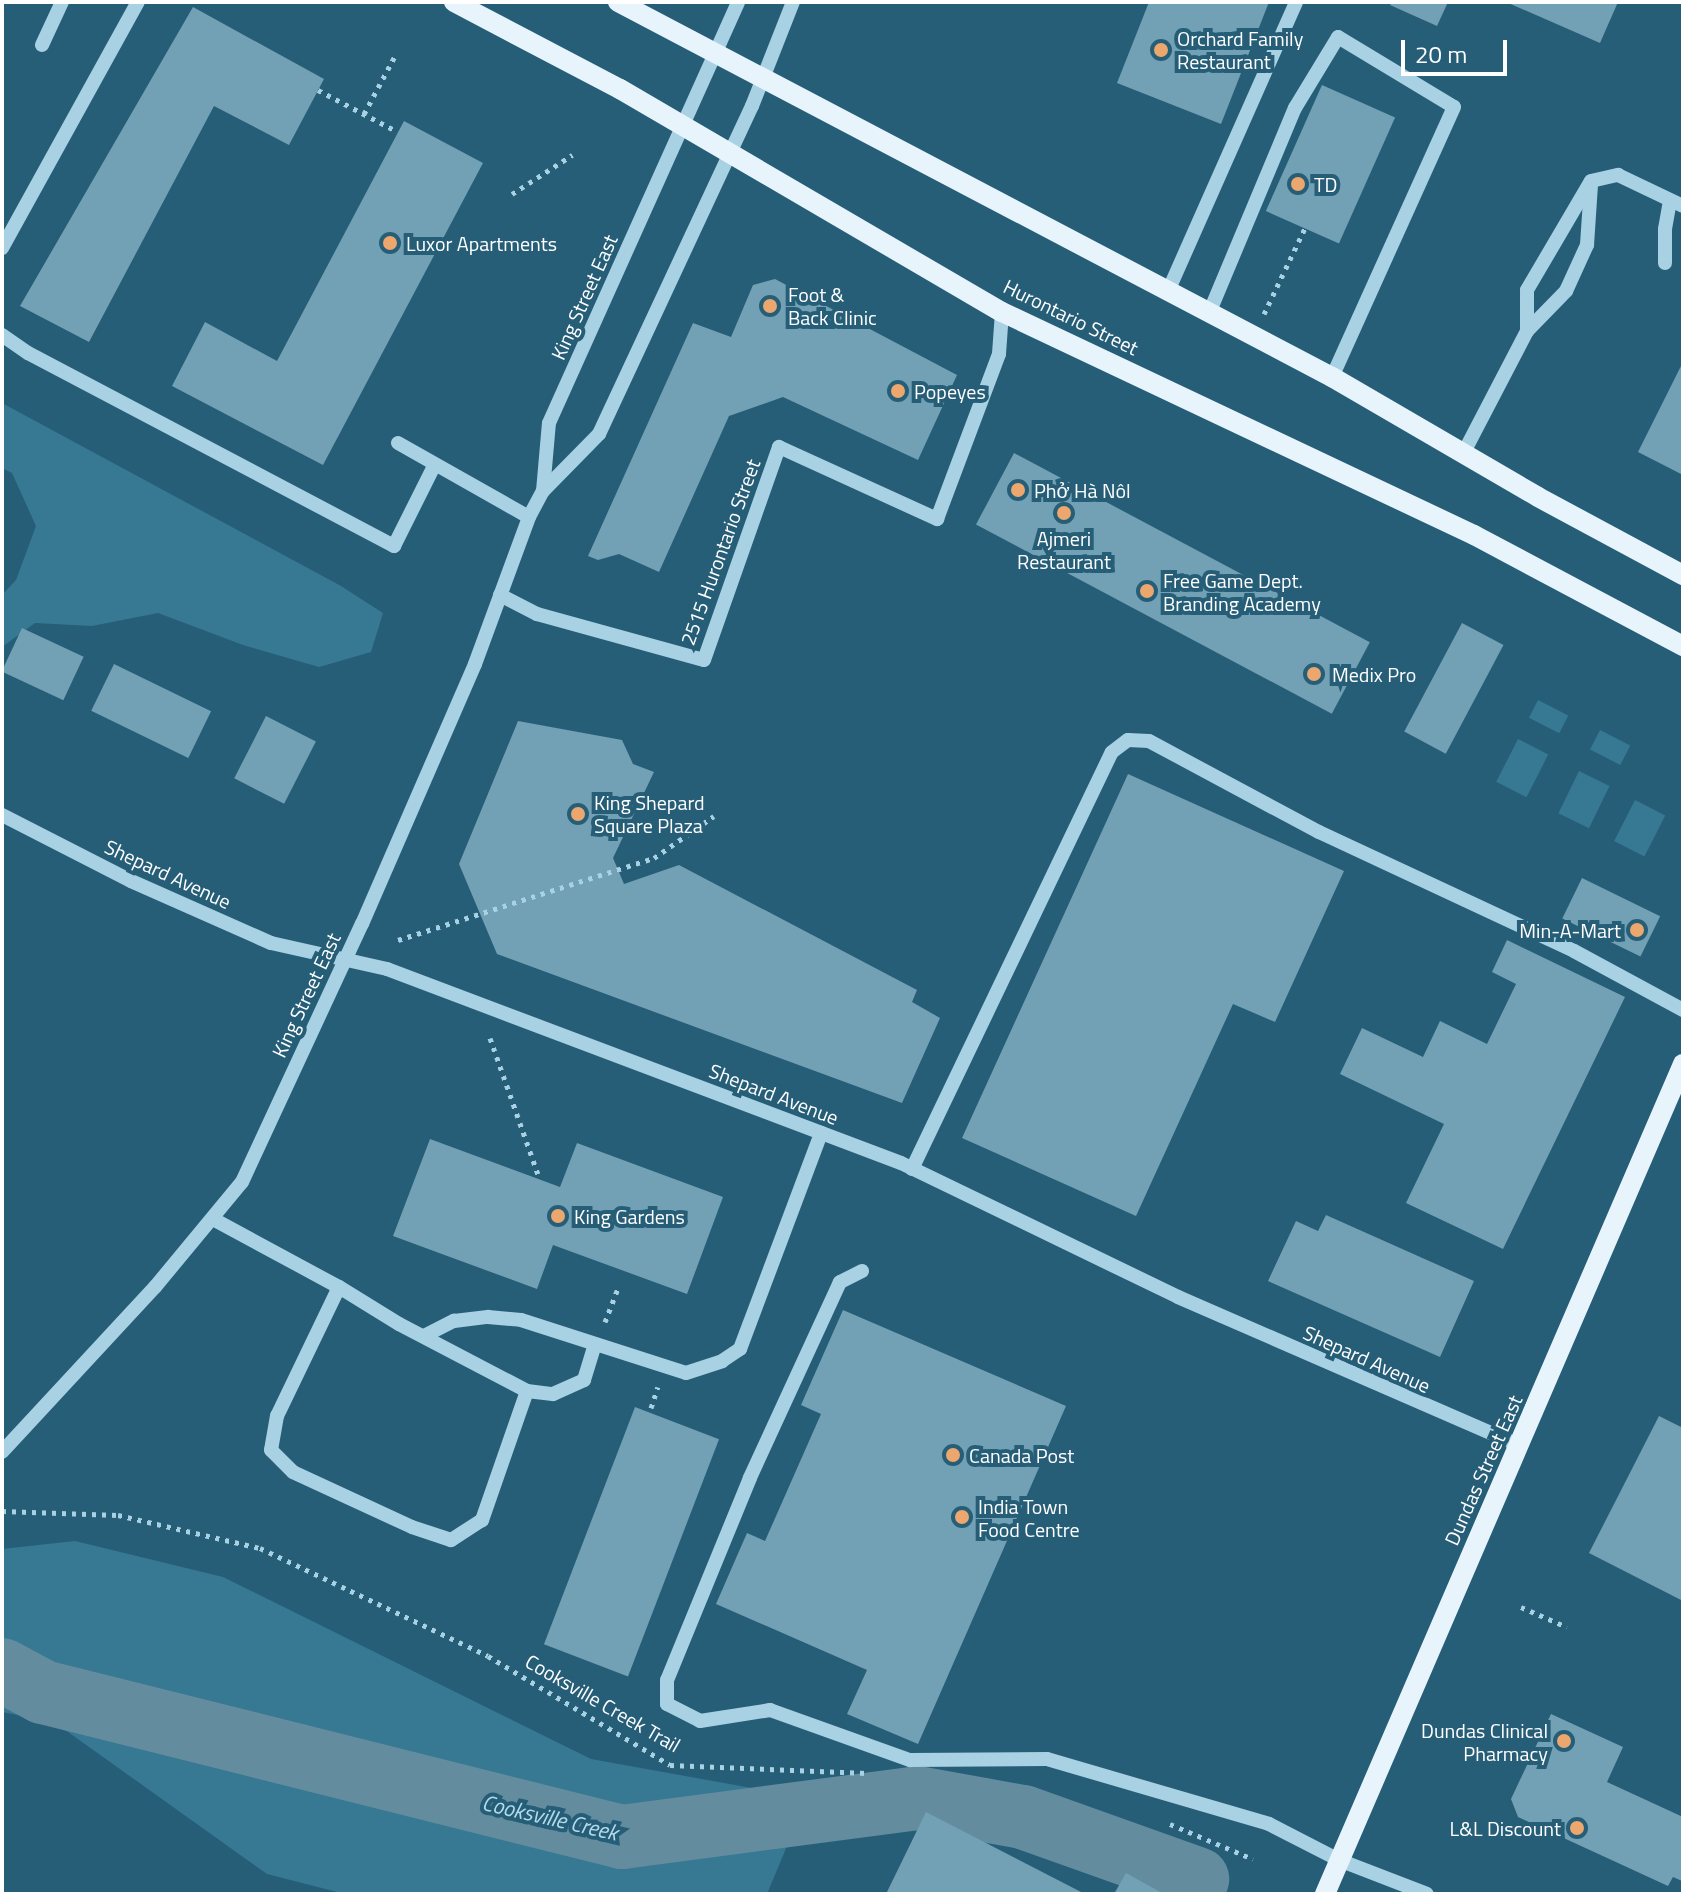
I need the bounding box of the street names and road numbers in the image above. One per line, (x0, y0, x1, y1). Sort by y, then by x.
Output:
street label: King Street East (546, 231, 622, 363)
street label: Hurontario Street (1000, 274, 1142, 360)
street label: 2515 Hurontario Street (675, 456, 765, 648)
street label: Shepard Avenue (101, 834, 235, 914)
street label: King Street East (267, 929, 345, 1061)
street label: Shepard Avenue (706, 1058, 842, 1130)
street label: Shepard Avenue (1300, 1320, 1434, 1398)
street label: Dundas Street East (1439, 1391, 1527, 1549)
street label: Cooksville Creek Trail (521, 1649, 685, 1757)

